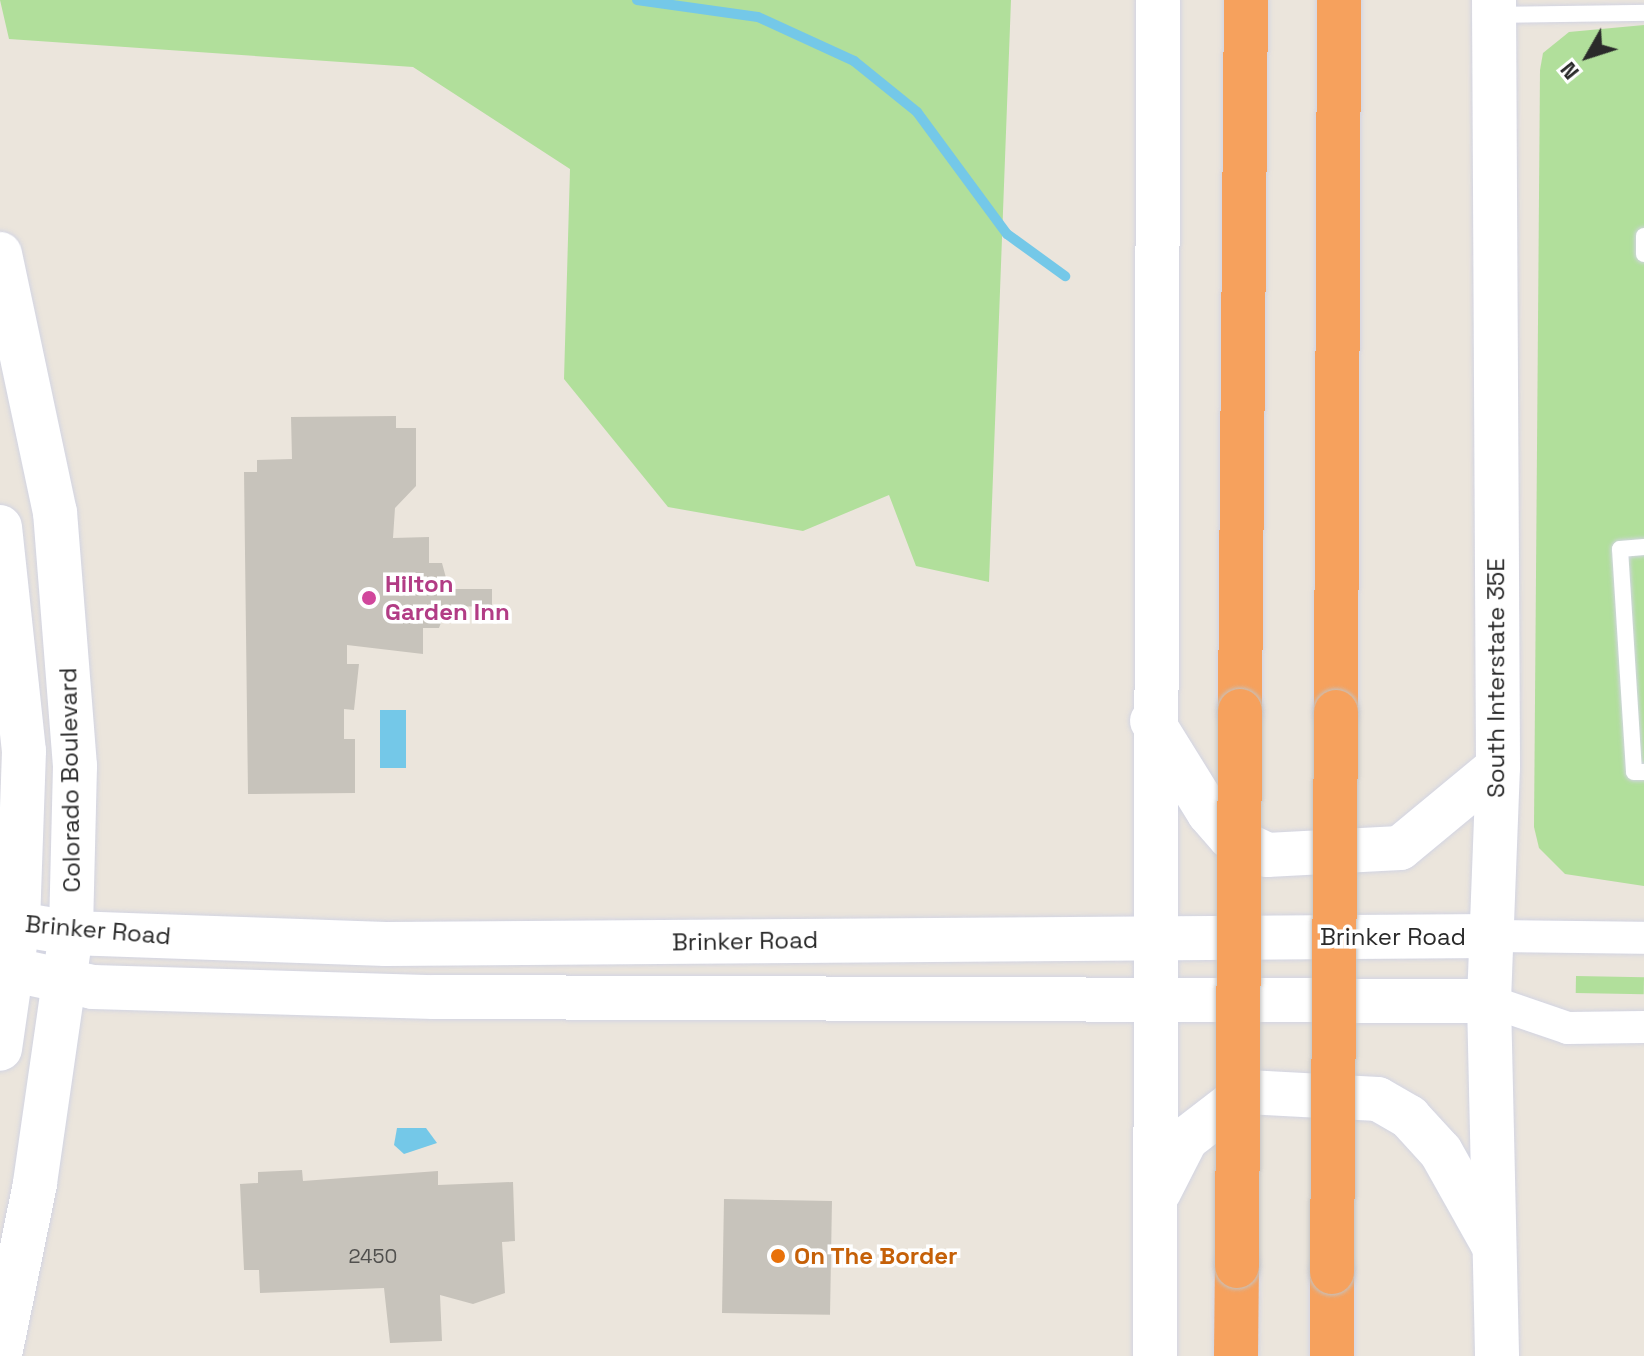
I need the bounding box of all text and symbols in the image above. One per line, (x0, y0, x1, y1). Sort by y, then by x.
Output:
north arrow (1548, 16, 1628, 96)
text: N (1554, 57, 1585, 86)
street label: South Interstate 35E (1482, 558, 1510, 798)
place label: Hilton Garden Inn (385, 570, 510, 626)
marker: Hilton Garden Inn (360, 589, 378, 607)
street label: Colorado Boulevard (54, 667, 86, 893)
street label: Brinker Road (24, 909, 172, 951)
street label: Brinker Road (1320, 923, 1466, 951)
street label: Brinker Road (672, 925, 818, 957)
place label: On The Border (794, 1242, 958, 1270)
house number: 2450 (349, 1244, 397, 1268)
marker: On The Border (769, 1247, 787, 1265)

